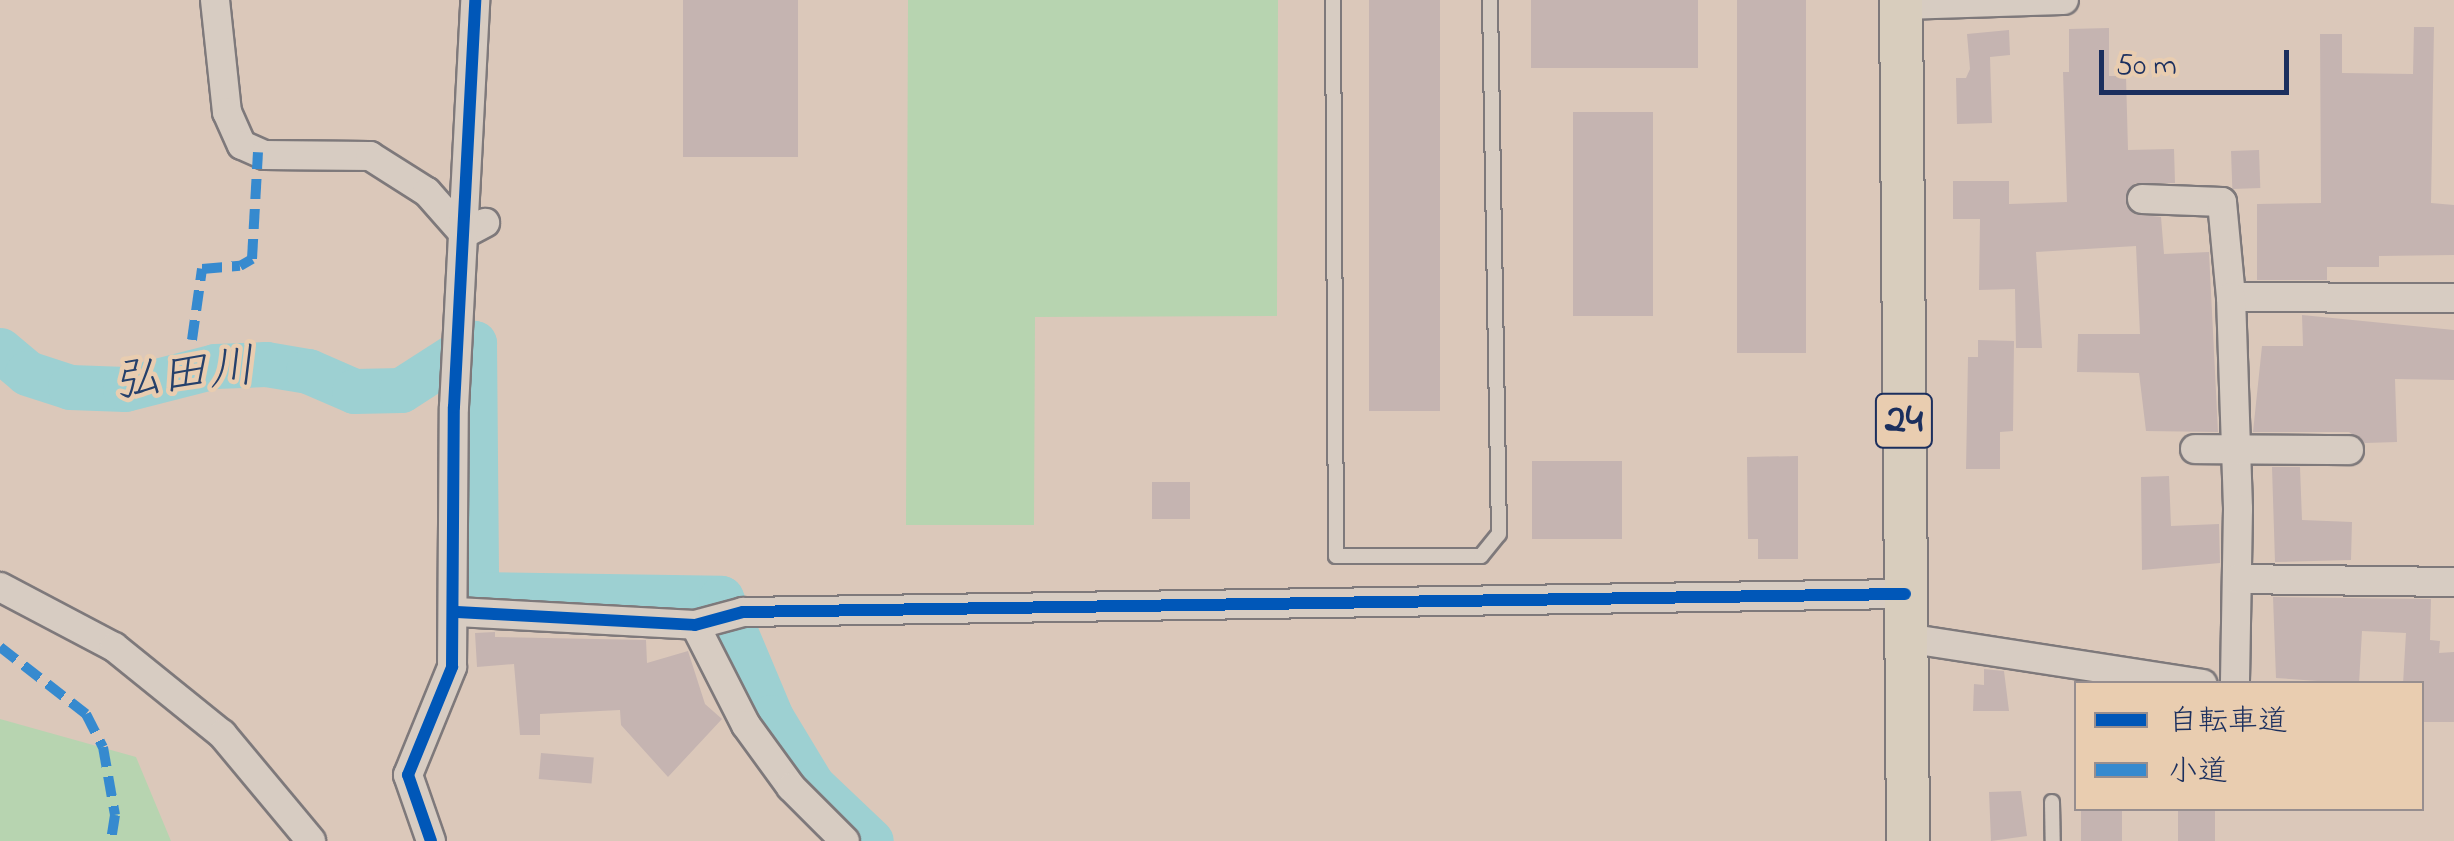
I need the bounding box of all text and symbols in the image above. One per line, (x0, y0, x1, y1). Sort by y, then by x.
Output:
scale bar (2104, 30, 2294, 92)
text: 50 m (2116, 45, 2177, 89)
water label: 弘田川 (109, 340, 259, 414)
road number: 24 (1874, 384, 1934, 458)
legend (2074, 681, 2424, 811)
text: 自転車道 (2168, 701, 2288, 745)
text: 小道 (2168, 751, 2228, 795)

